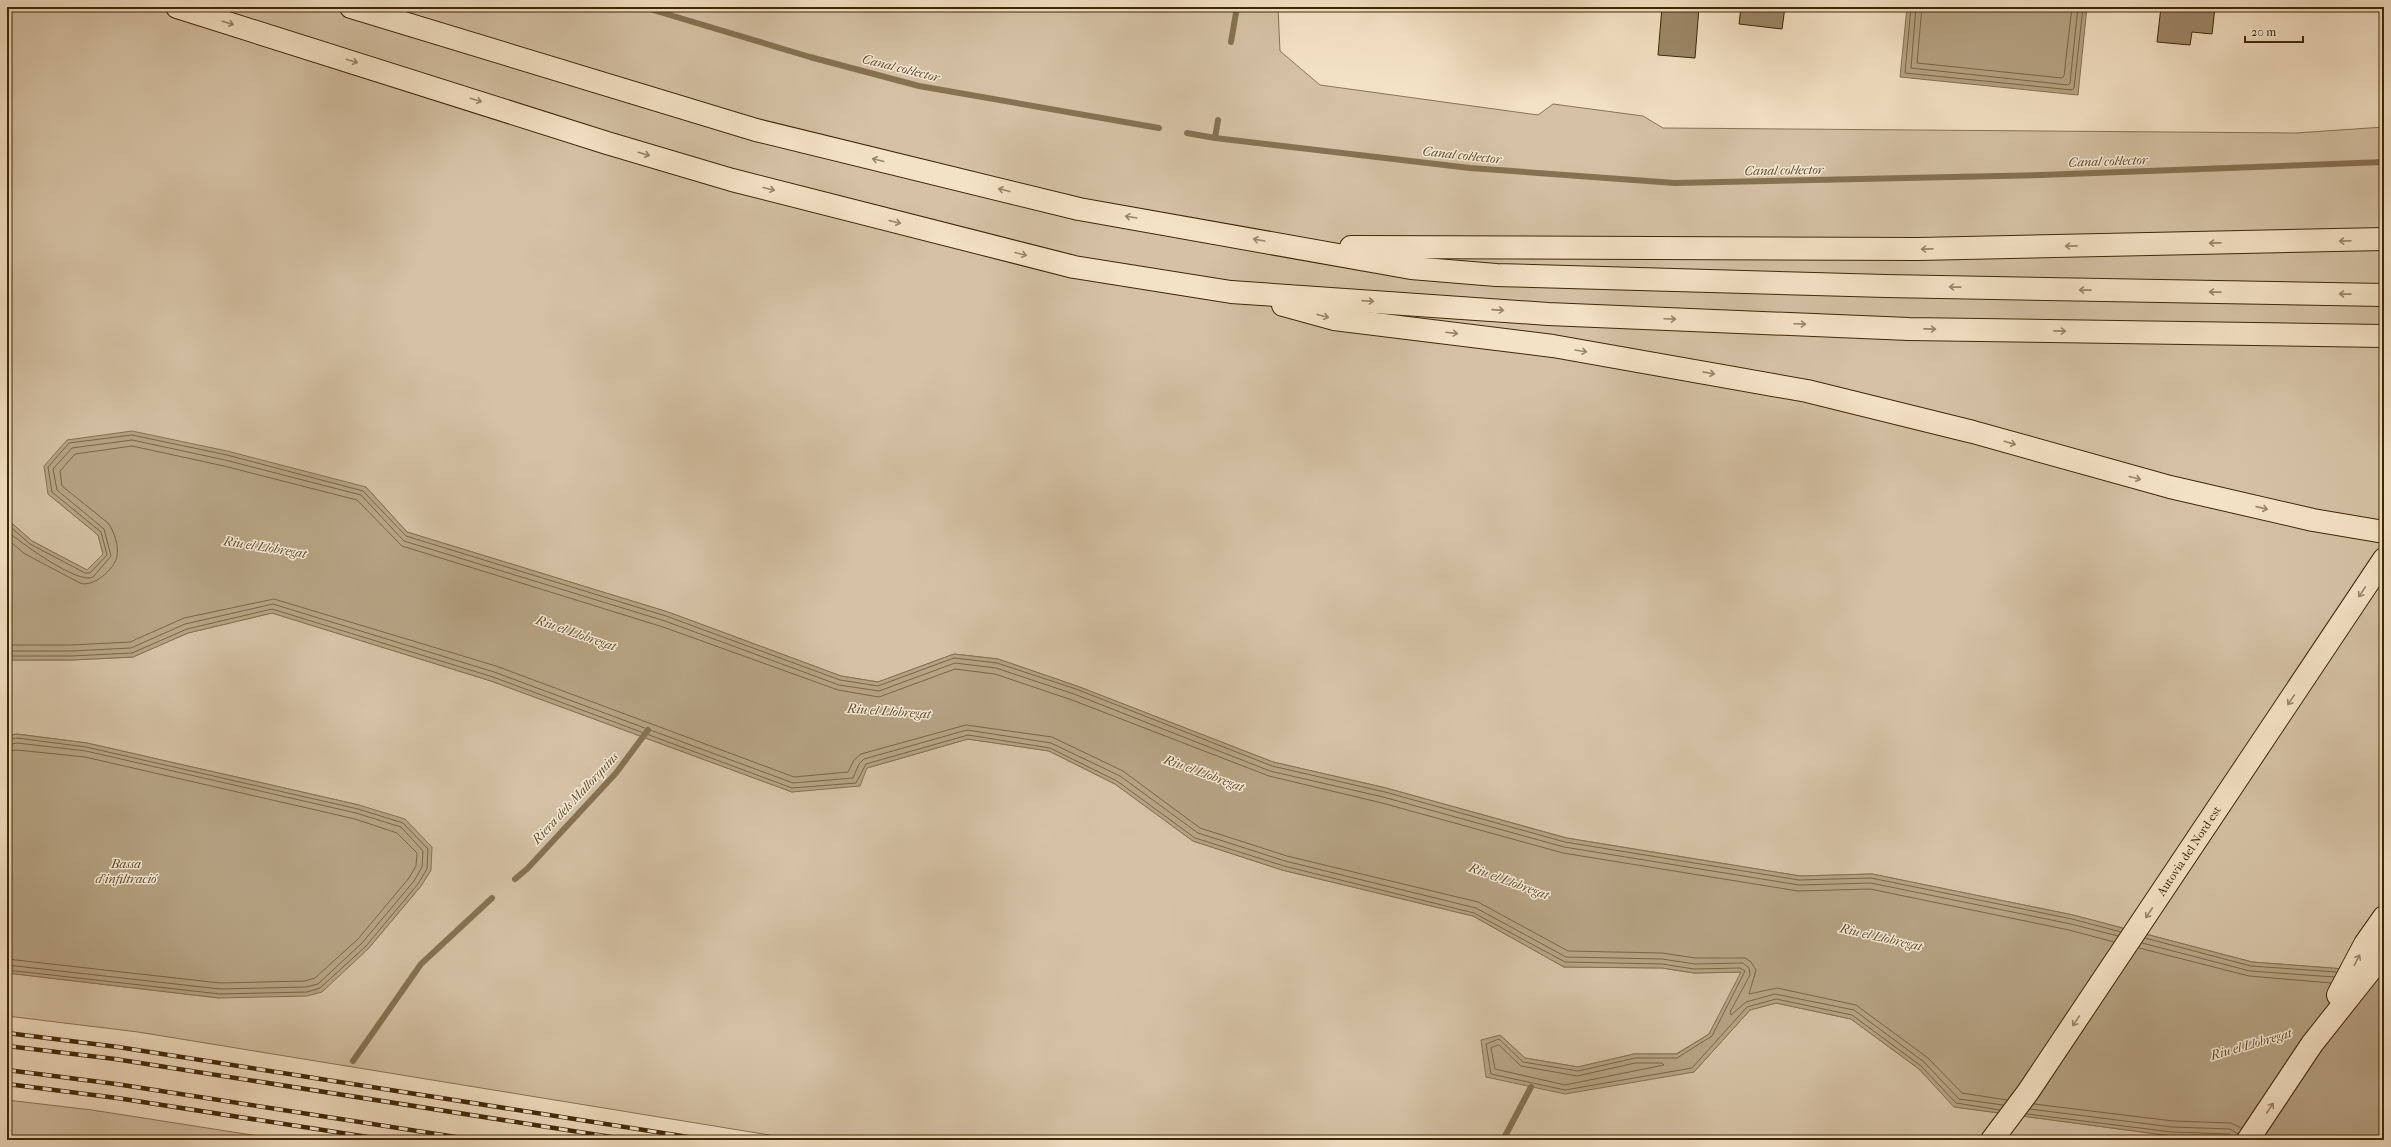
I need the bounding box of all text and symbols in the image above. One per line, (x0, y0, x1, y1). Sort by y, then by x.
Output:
scale bar (2245, 18, 2303, 44)
one-way arrow (222, 19, 234, 27)
text: 20 m (2251, 25, 2276, 39)
water label: Canal col·lector (861, 51, 942, 85)
one-way arrow (346, 58, 359, 65)
one-way arrow (470, 97, 482, 105)
water label: Canal col·lector (1422, 143, 1503, 167)
one-way arrow (637, 151, 650, 158)
water label: Canal col·lector (2068, 152, 2149, 170)
one-way arrow (872, 155, 885, 163)
water label: Canal col·lector (1744, 162, 1825, 178)
one-way arrow (762, 186, 775, 193)
one-way arrow (998, 186, 1011, 194)
one-way arrow (1125, 213, 1138, 221)
one-way arrow (888, 218, 901, 226)
one-way arrow (1253, 235, 1266, 243)
one-way arrow (2339, 237, 2352, 244)
one-way arrow (2209, 239, 2222, 247)
one-way arrow (2065, 242, 2078, 250)
one-way arrow (1921, 245, 1934, 253)
one-way arrow (1014, 251, 1027, 258)
one-way arrow (1949, 283, 1962, 291)
one-way arrow (2079, 286, 2092, 293)
one-way arrow (2209, 288, 2222, 296)
one-way arrow (2339, 290, 2352, 298)
one-way arrow (1361, 298, 1374, 305)
one-way arrow (1491, 307, 1504, 314)
one-way arrow (1316, 313, 1329, 320)
one-way arrow (1663, 315, 1676, 323)
one-way arrow (1793, 321, 1806, 328)
one-way arrow (1923, 326, 1936, 333)
one-way arrow (2053, 327, 2066, 335)
one-way arrow (1445, 329, 1458, 337)
one-way arrow (1574, 347, 1587, 355)
one-way arrow (1702, 369, 1715, 377)
one-way arrow (2003, 440, 2016, 447)
one-way arrow (2128, 475, 2141, 482)
one-way arrow (2255, 505, 2268, 513)
water label: Riu el Llobregat (221, 533, 309, 561)
one-way arrow (2358, 586, 2366, 598)
water label: Riu el Llobregat (533, 612, 619, 654)
one-way arrow (2286, 694, 2294, 706)
water label: Riu el Llobregat (846, 701, 932, 721)
water label: Riera dels Mallorquins (528, 748, 622, 848)
water label: Riu el Llobregat (1161, 751, 1247, 795)
street label: Autovia del Nord-est (2154, 803, 2224, 899)
water label: Bassa d'infiltració (95, 856, 158, 886)
water label: Riu el Llobregat (1466, 859, 1552, 903)
one-way arrow (2145, 908, 2153, 919)
water label: Riu el Llobregat (1837, 920, 1925, 954)
one-way arrow (2353, 954, 2361, 966)
one-way arrow (2072, 1015, 2080, 1026)
water label: Riu el Llobregat (2208, 1025, 2294, 1063)
one-way arrow (2265, 1102, 2274, 1113)

